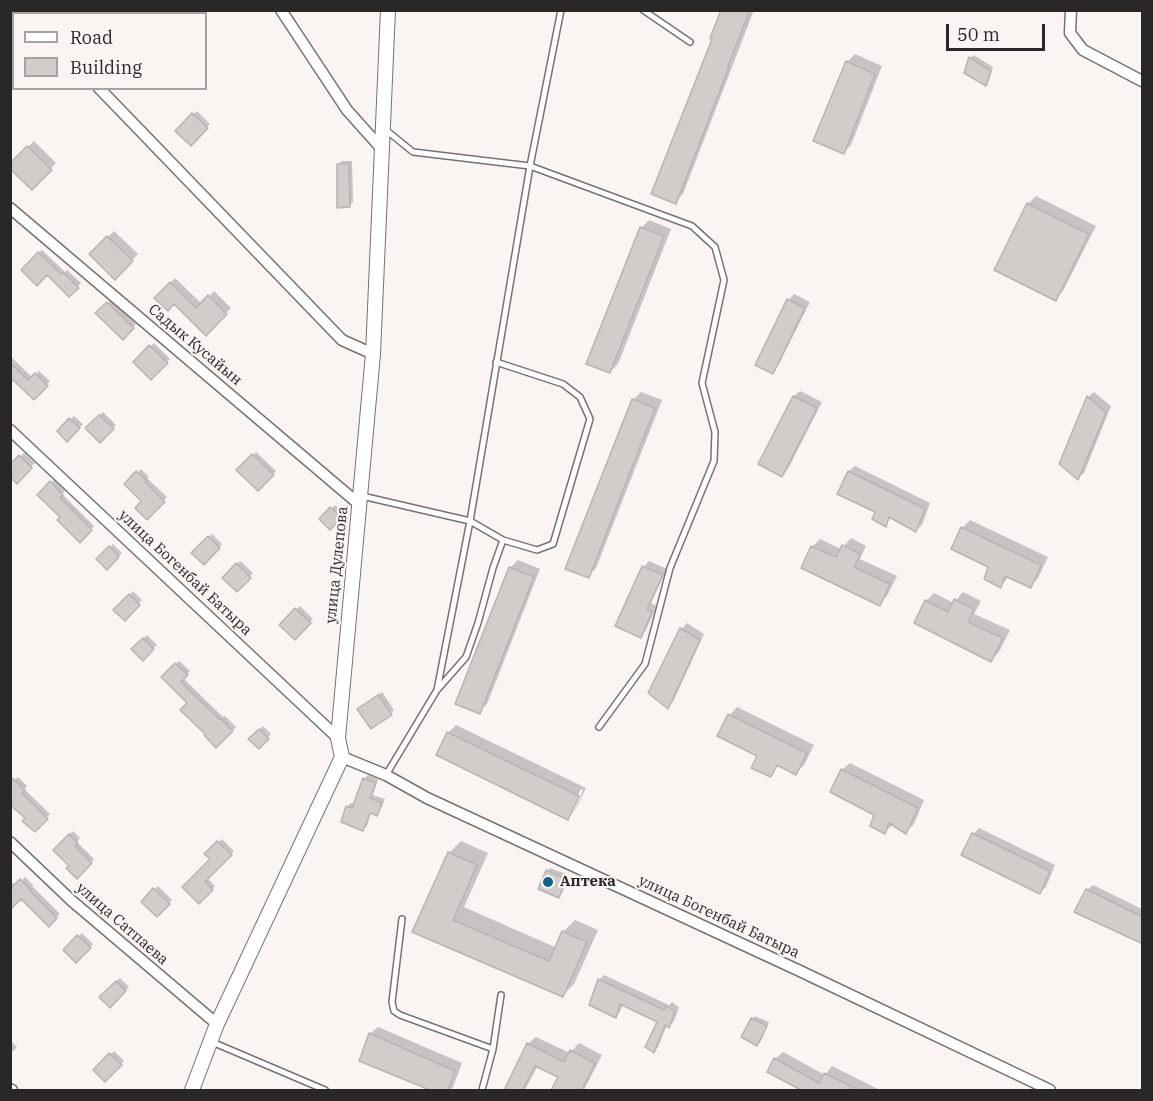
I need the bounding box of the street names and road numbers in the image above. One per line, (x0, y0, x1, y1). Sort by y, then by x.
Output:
street label: Садык Кусайын (145, 301, 245, 389)
street label: улица Дулепова (322, 506, 352, 624)
street label: улица Богенбай Батыра (115, 507, 255, 639)
street label: улица Богенбай Батыра (636, 872, 802, 962)
street label: улица Сатпаева (72, 879, 172, 969)

